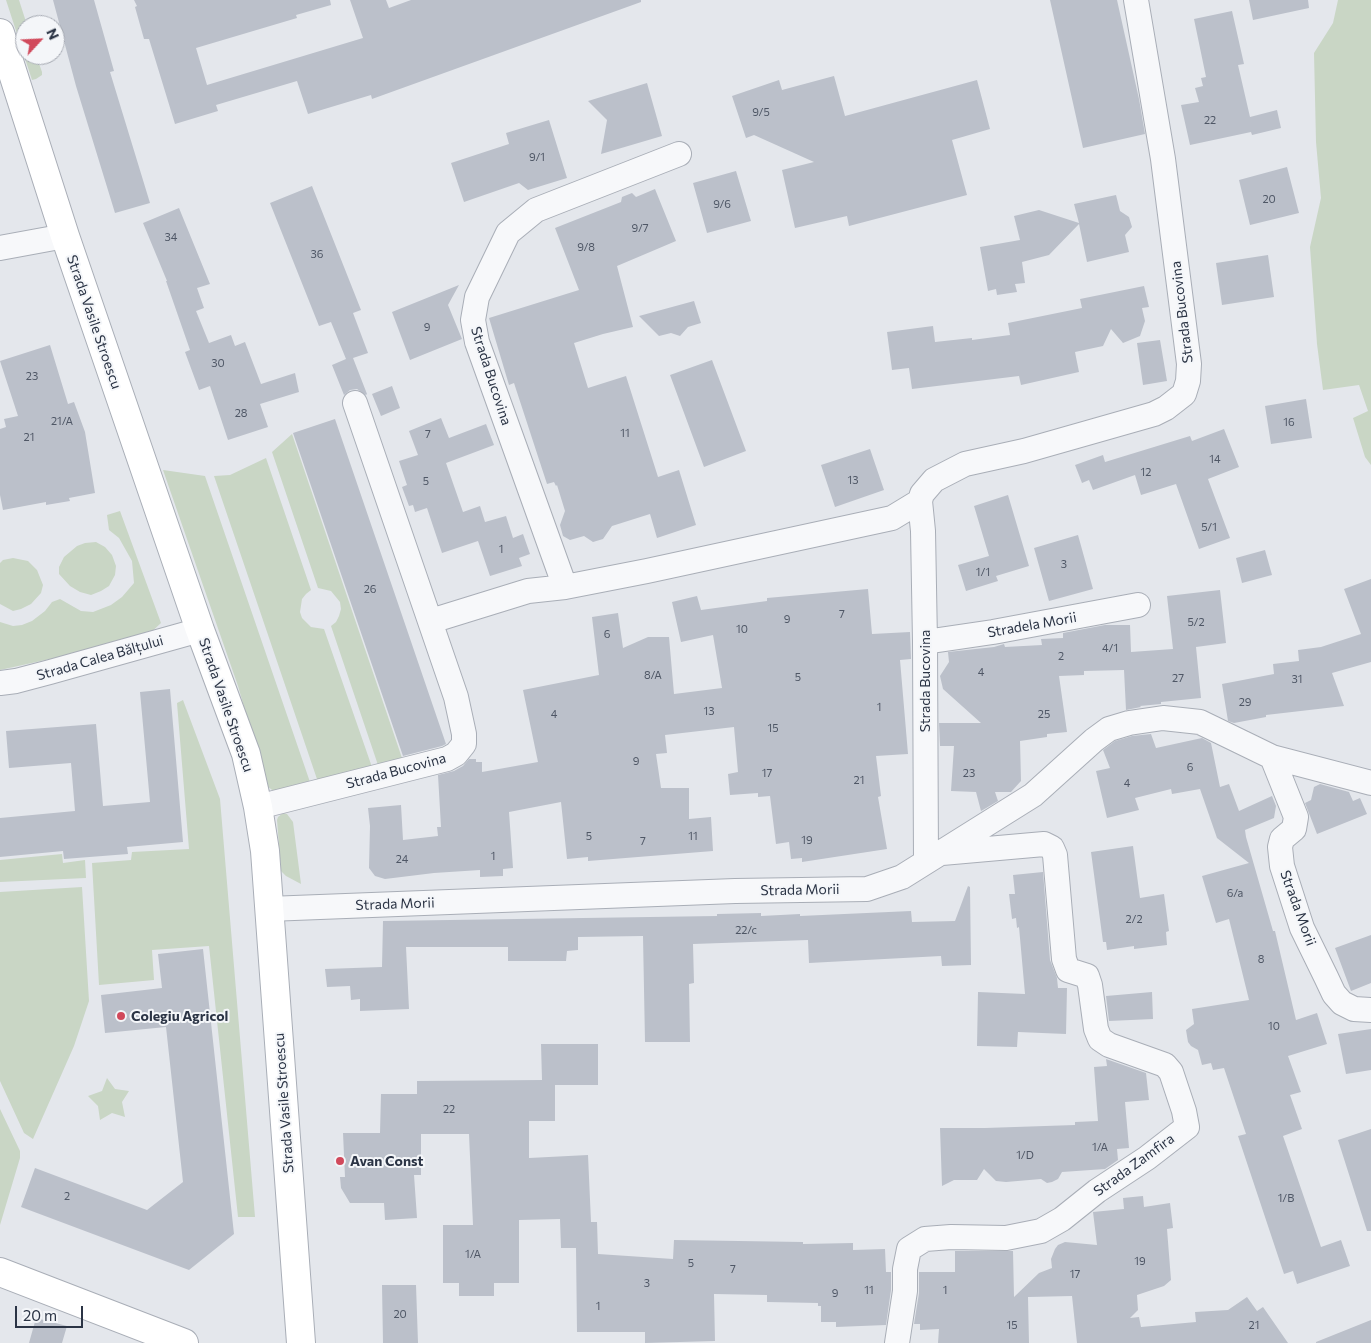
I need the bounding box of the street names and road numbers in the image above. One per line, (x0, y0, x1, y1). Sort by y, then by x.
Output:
street label: Strada Vasile Stroescu (63, 253, 125, 391)
street label: Strada Bucovina (1167, 260, 1197, 364)
street label: Strada Bucovina (467, 325, 515, 427)
street label: Stradela Morii (986, 609, 1078, 641)
street label: Strada Bucovina (917, 630, 933, 732)
street label: Strada Calea Bălțului (35, 632, 165, 684)
street label: Strada Vasile Stroescu (195, 636, 257, 774)
street label: Strada Bucovina (344, 750, 448, 792)
street label: Strada Morii (1277, 868, 1319, 948)
street label: Strada Morii (760, 881, 840, 899)
street label: Strada Morii (355, 894, 435, 914)
street label: Strada Vasile Stroescu (271, 1032, 297, 1174)
street label: Strada Zamfira (1090, 1130, 1178, 1200)

